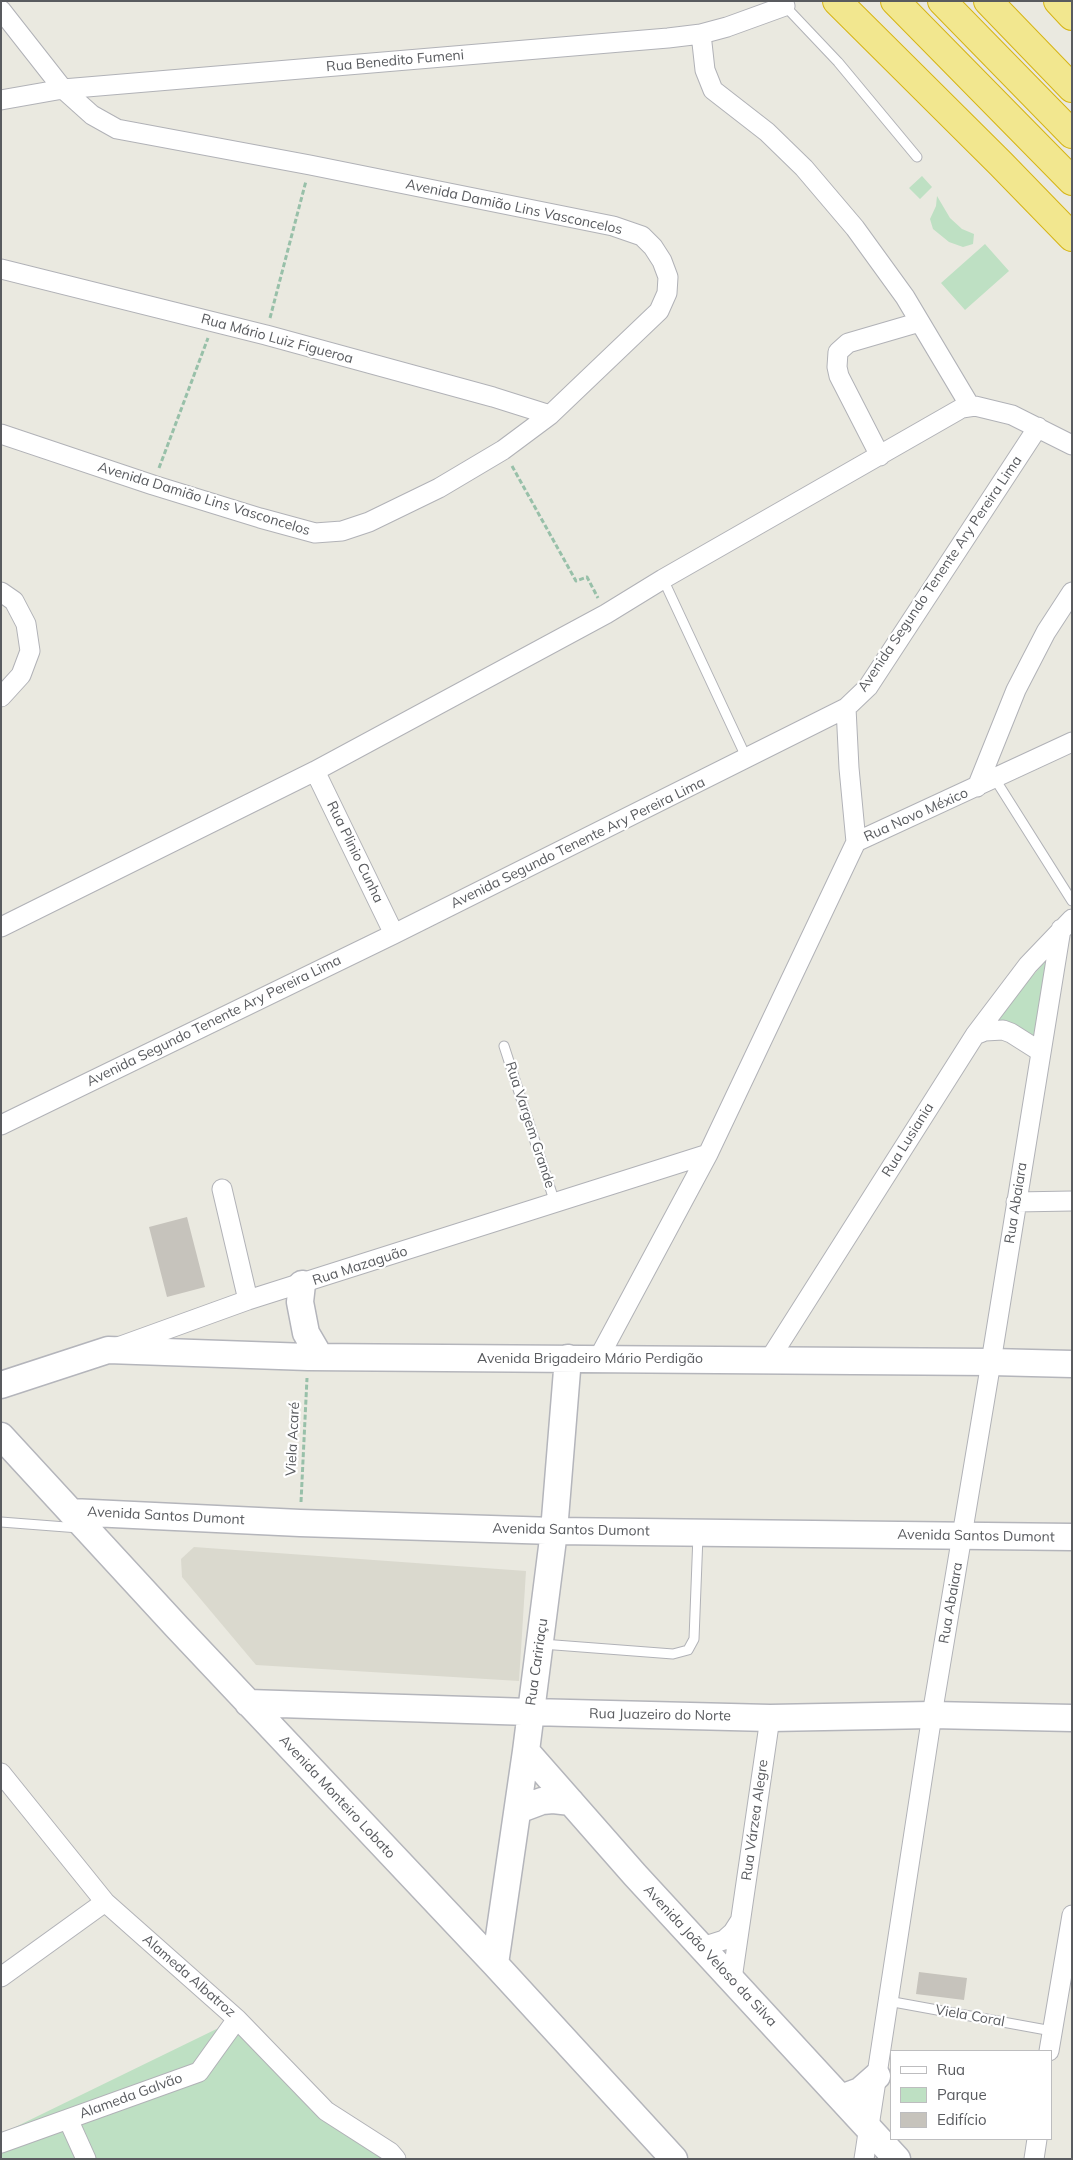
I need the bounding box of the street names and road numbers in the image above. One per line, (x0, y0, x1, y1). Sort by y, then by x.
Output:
street label: Rua Benedito Fumeni (325, 47, 465, 75)
street label: Avenida Damião Lins Vasconcelos (404, 176, 624, 238)
street label: Rua Mário Luiz Figueroa (199, 311, 355, 367)
street label: Avenida Segundo Tenente Ary Pereira Lima (854, 453, 1026, 695)
street label: Avenida Damião Lins Vasconcelos (96, 459, 312, 539)
street label: Avenida Segundo Tenente Ary Pereira Lima (448, 774, 708, 912)
street label: Rua Novo México (861, 784, 971, 846)
street label: Rua Plinio Cunha (323, 798, 387, 906)
street label: Avenida Segundo Tenente Ary Pereira Lima (84, 952, 344, 1090)
street label: Rua Vargem Grande (502, 1060, 558, 1190)
street label: Rua Lusiania (879, 1100, 937, 1180)
street label: Rua Abaiara (1001, 1161, 1031, 1245)
street label: Rua Mazaguão (310, 1243, 410, 1289)
street label: Avenida Brigadeiro Mário Perdigão (477, 1351, 703, 1367)
street label: Viela Acaré (283, 1402, 303, 1476)
street label: Avenida Santos Dumont (87, 1503, 245, 1529)
street label: Avenida Santos Dumont (492, 1520, 650, 1540)
street label: Avenida Santos Dumont (897, 1526, 1055, 1546)
street label: Rua Abaiara (936, 1561, 966, 1645)
street label: Rua Caririaçu (523, 1617, 551, 1707)
street label: Rua Juazeiro do Norte (589, 1705, 731, 1725)
street label: Avenida Monteiro Lobato (275, 1732, 399, 1862)
street label: Rua Várzea Alegre (738, 1758, 772, 1882)
street label: Avenida João Veloso da Silva (640, 1882, 780, 2030)
street label: Alameda Albatroz (139, 1931, 239, 2021)
street label: Viela Coral (934, 2002, 1006, 2030)
street label: Alameda Galvão (77, 2070, 185, 2122)

